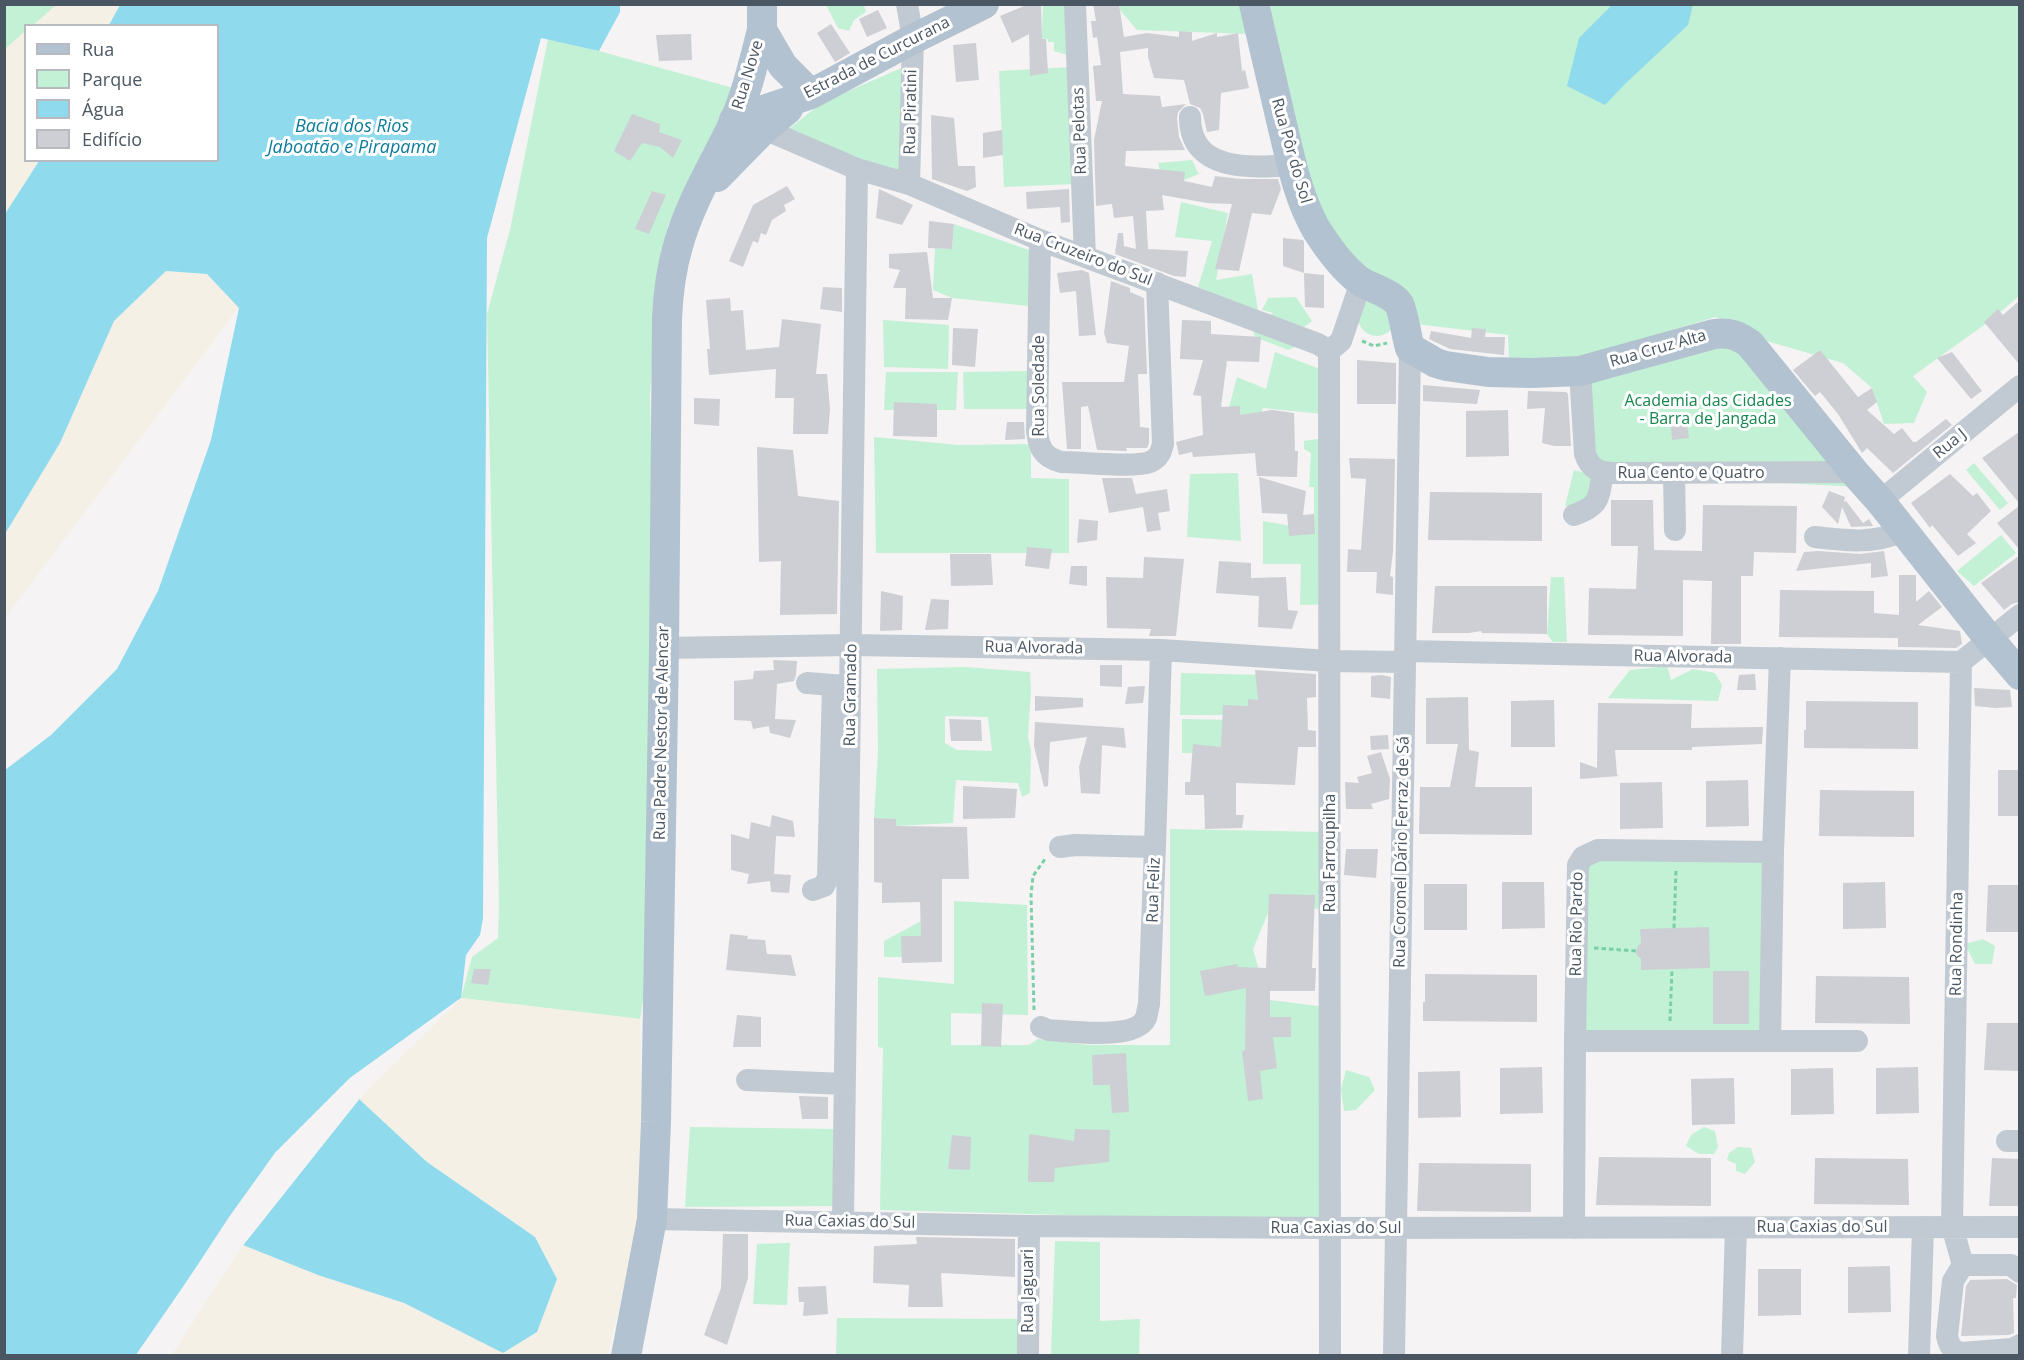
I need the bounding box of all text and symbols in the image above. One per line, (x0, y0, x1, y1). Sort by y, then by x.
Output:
street label: Estrada de Curcurana (801, 13, 953, 103)
legend (24, 24, 219, 162)
text: Rua (82, 37, 114, 61)
street label: Rua Nove (728, 38, 768, 112)
text: Parque (82, 67, 142, 91)
street label: Rua Piratini (901, 69, 921, 155)
street label: Rua Pelotas (1069, 87, 1091, 175)
street label: Rua Pôr do Sol (1267, 96, 1315, 206)
text: Água (82, 97, 124, 121)
water label: Bacia dos Rios Jaboatão e Pirapama (268, 116, 436, 158)
text: Edifício (82, 127, 142, 151)
street label: Rua Cruzeiro do Sul (1011, 220, 1155, 290)
street label: Rua Cruz Alta (1607, 326, 1709, 372)
street label: Rua Soledade (1029, 335, 1049, 437)
park label: Academia das Cidades - Barra de Jangada (1624, 391, 1792, 429)
street label: Rua J (1930, 425, 1970, 463)
street label: Rua Cento e Quatro (1617, 463, 1765, 483)
street label: Rua Padre Nestor de Alencar (651, 626, 673, 840)
street label: Rua Alvorada (985, 638, 1083, 658)
street label: Rua Gramado (841, 643, 861, 747)
street label: Rua Alvorada (1634, 647, 1732, 667)
street label: Rua Coronel Dário Ferraz de Sá (1390, 736, 1414, 968)
street label: Rua Farroupilha (1320, 794, 1340, 912)
street label: Rua Feliz (1143, 857, 1165, 923)
street label: Rua Rio Pardo (1566, 871, 1588, 977)
street label: Rua Rondinha (1946, 892, 1968, 996)
street label: Rua Caxias do Sul (784, 1211, 916, 1233)
street label: Rua Caxias do Sul (1757, 1217, 1887, 1237)
street label: Rua Caxias do Sul (1271, 1218, 1401, 1238)
street label: Rua Jaguari (1018, 1249, 1038, 1333)

